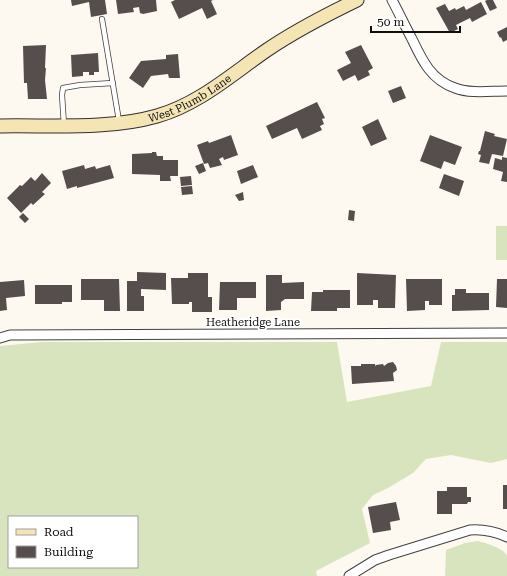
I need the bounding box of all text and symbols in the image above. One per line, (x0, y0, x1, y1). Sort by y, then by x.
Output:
scale bar (371, 8, 460, 34)
text: 50 m (377, 15, 404, 29)
street label: West Plumb Lane (147, 72, 234, 125)
street label: Heatheridge Lane (206, 316, 300, 329)
legend (8, 516, 138, 568)
text: Road (44, 525, 74, 539)
text: Building (44, 545, 93, 559)

